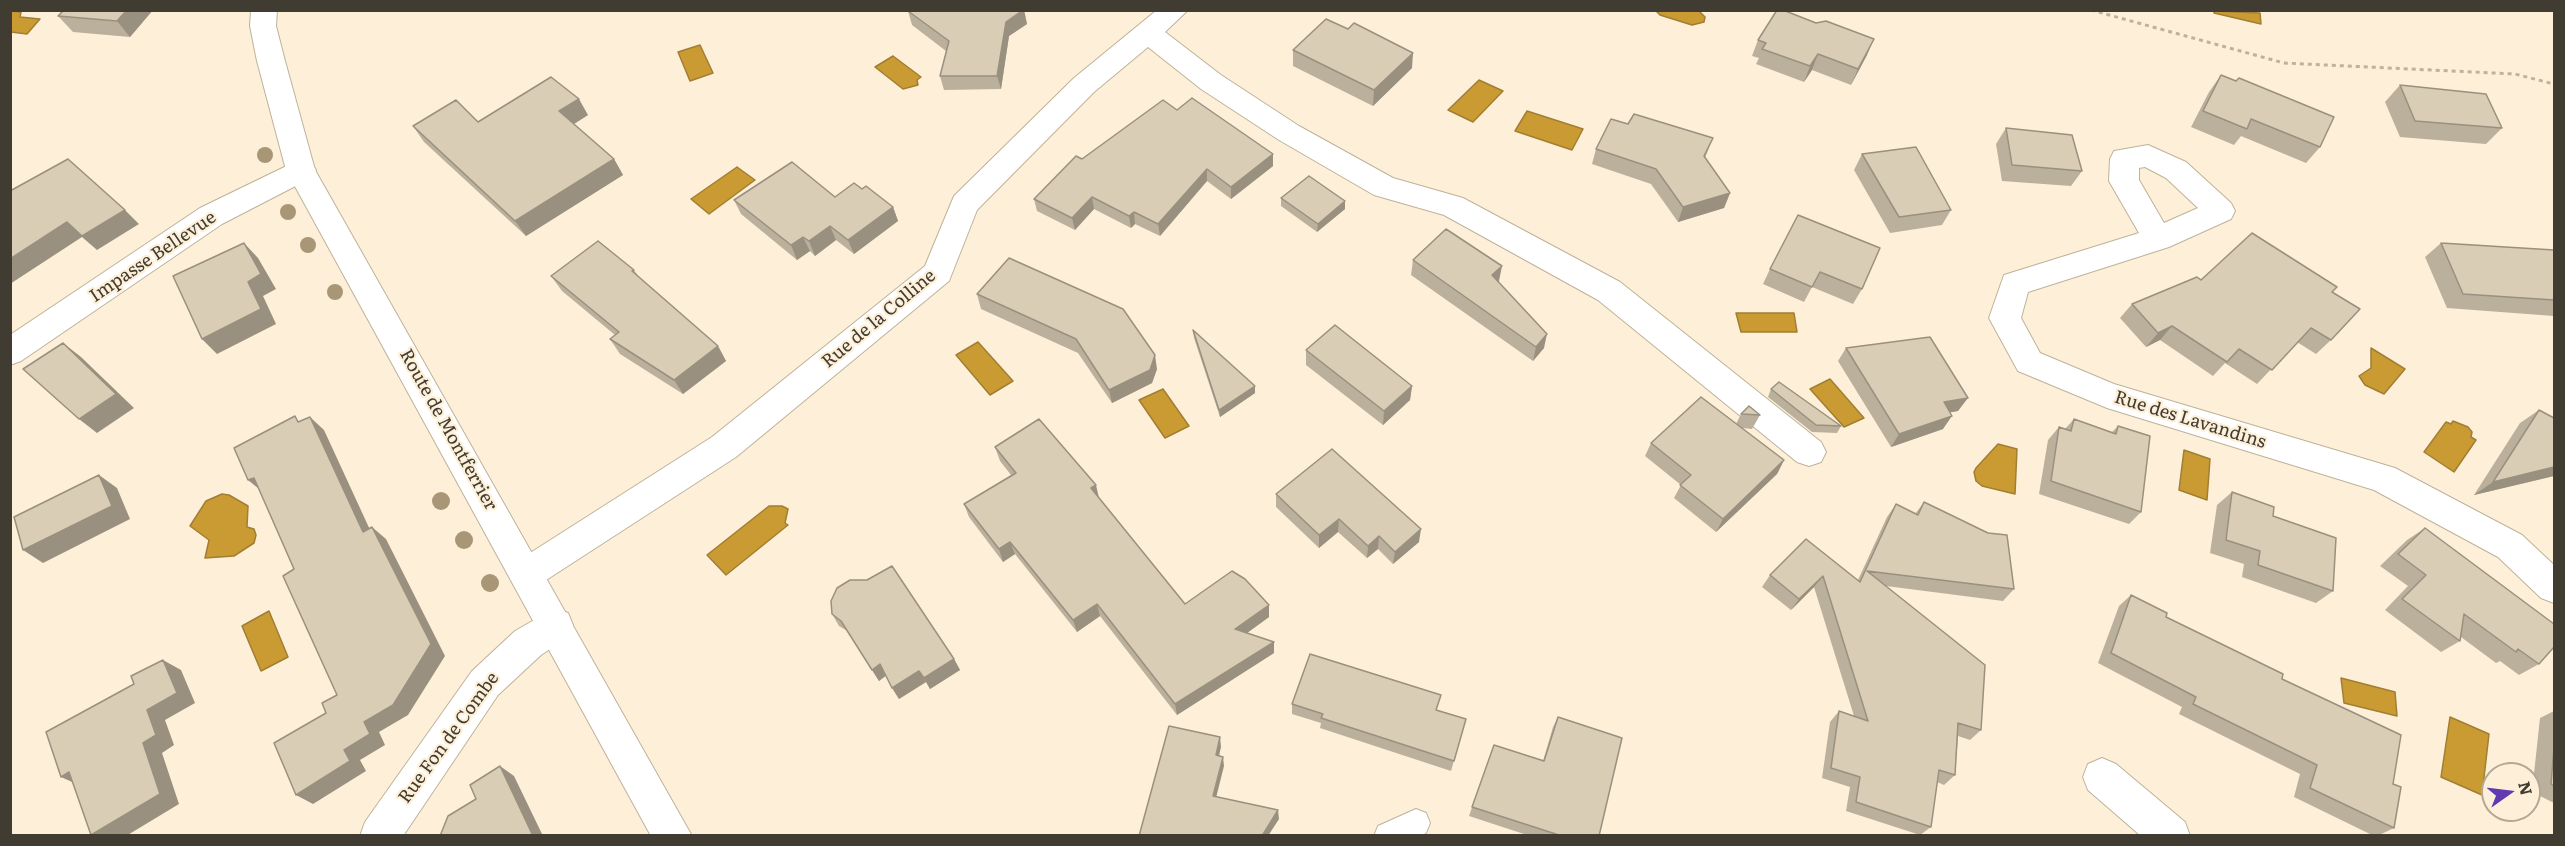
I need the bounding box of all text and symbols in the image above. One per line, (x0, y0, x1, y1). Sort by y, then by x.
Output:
street label: Impasse Bellevue (86, 207, 220, 307)
street label: Rue de la Colline (818, 265, 940, 373)
street label: Route de Montferrier (395, 346, 501, 514)
street label: Rue des Lavandins (2112, 387, 2268, 453)
street label: Rue Fon de Combe (394, 668, 504, 808)
north arrow (2481, 762, 2541, 822)
text: N (2513, 779, 2540, 798)

